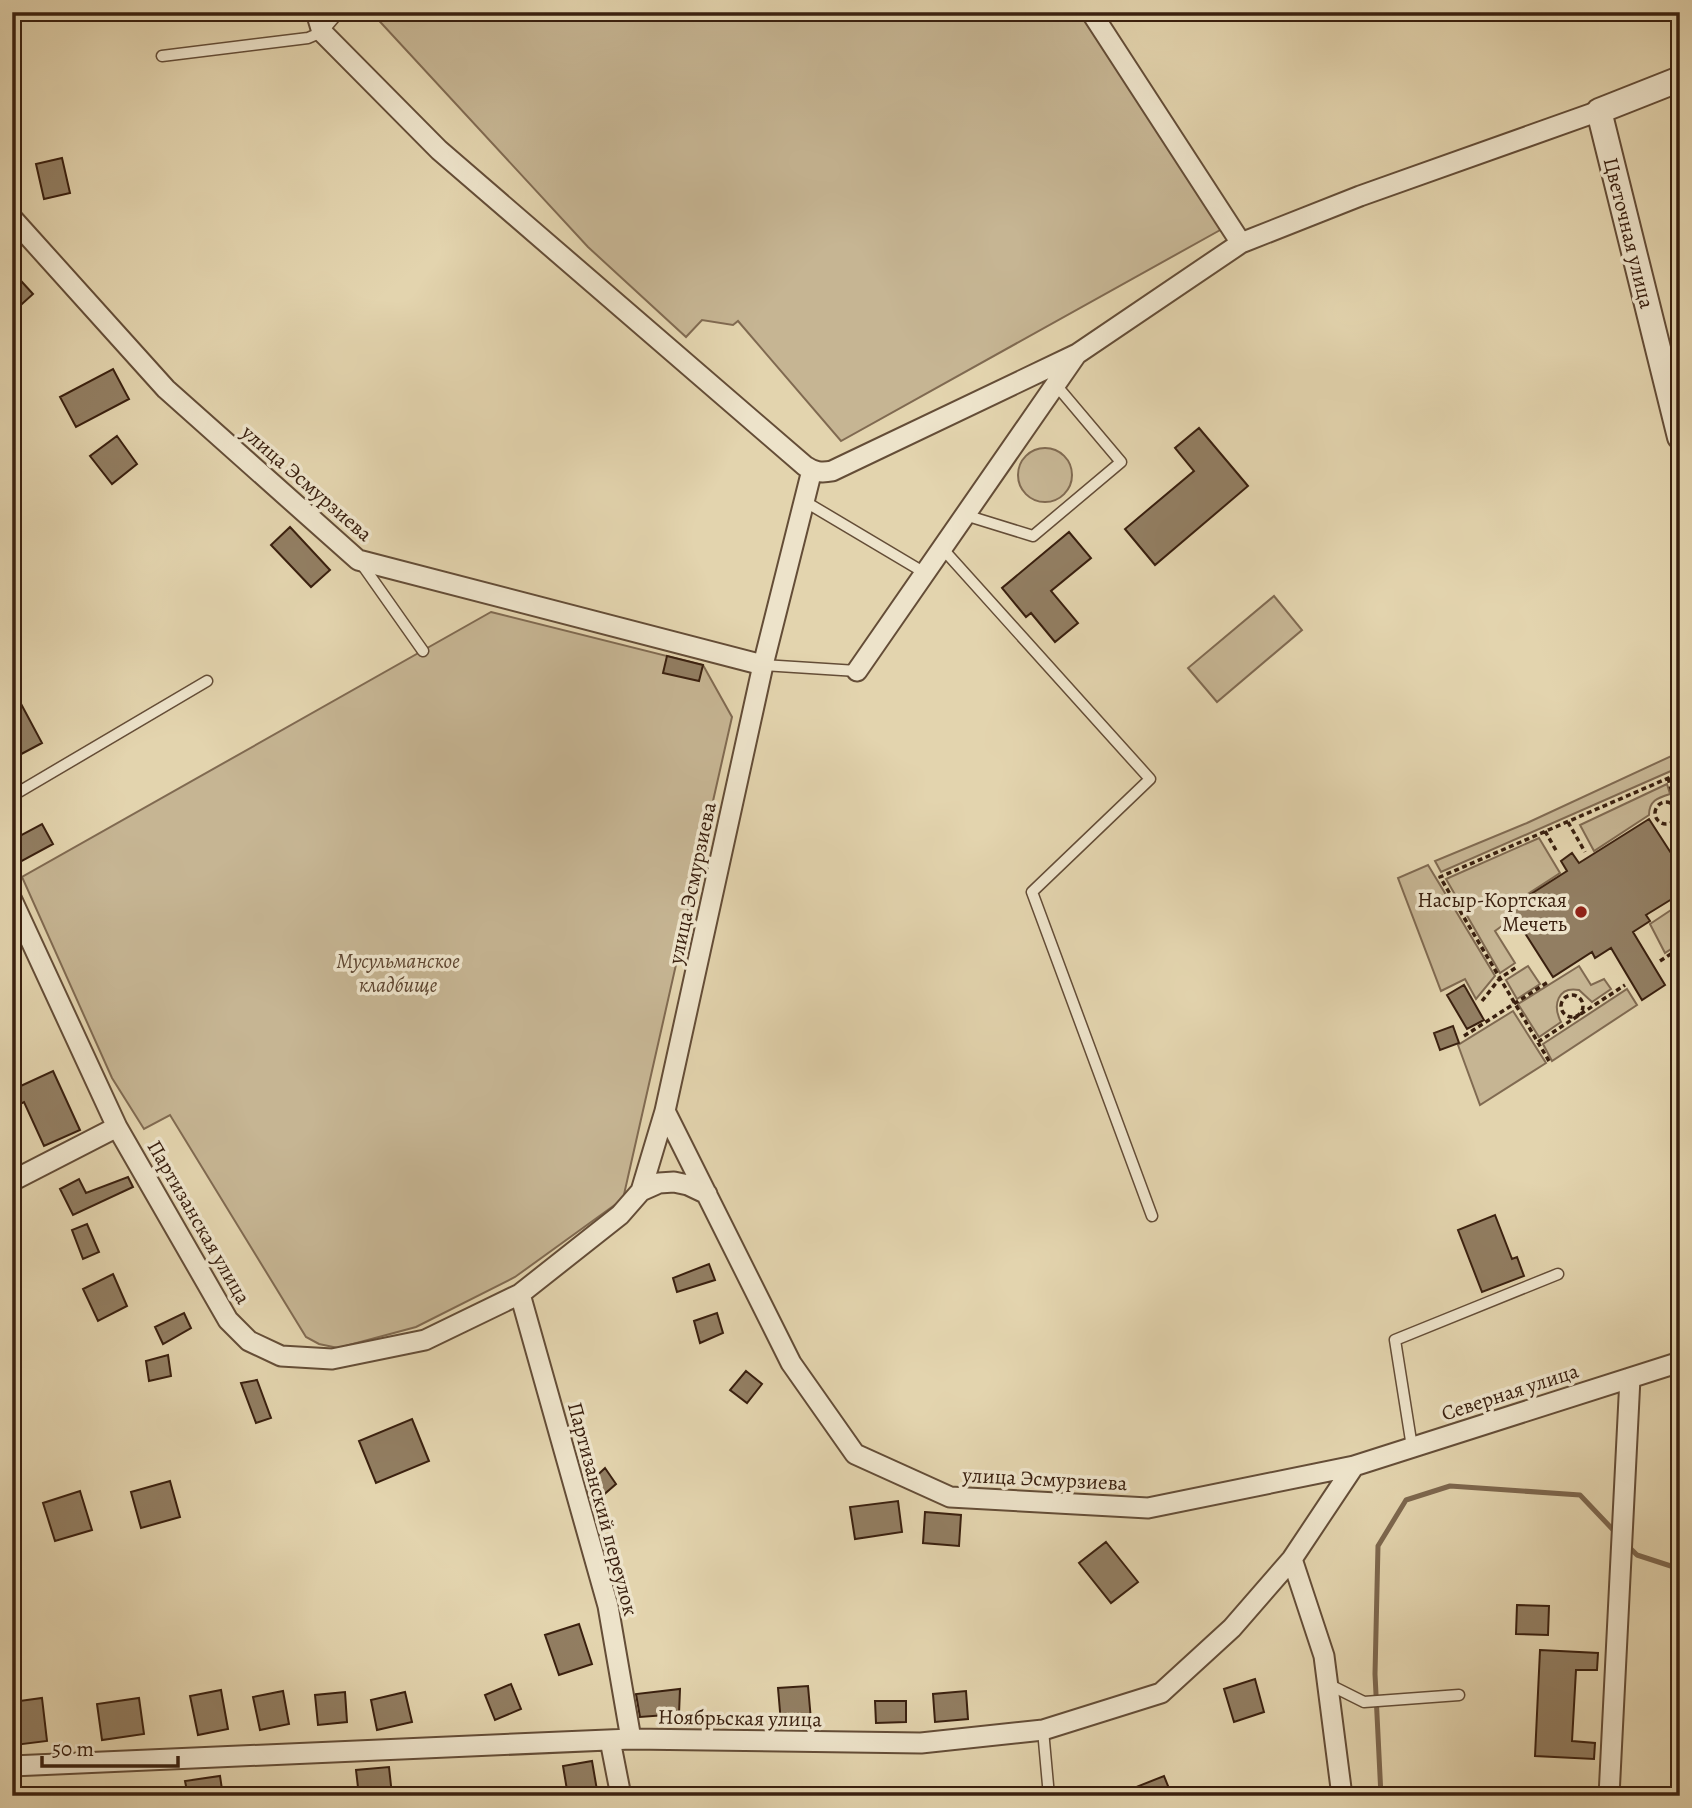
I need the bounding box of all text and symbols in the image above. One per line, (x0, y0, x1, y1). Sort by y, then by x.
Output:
street label: Цветочная улица (1597, 155, 1661, 312)
street label: улица Эсмурзиева (235, 418, 379, 548)
street label: улица Эсмурзиева (661, 799, 723, 968)
place label: Насыр-Кортская Мечеть (1417, 886, 1567, 938)
marker: Насыр-Кортская Мечеть (1573, 904, 1589, 920)
park label: Мусульманское кладбище (336, 947, 460, 999)
street label: Партизанская улица (141, 1135, 258, 1309)
street label: Северная улица (1438, 1357, 1582, 1427)
street label: Партизанский переулок (561, 1399, 645, 1619)
street label: улица Эсмурзиева (961, 1461, 1128, 1497)
street label: Ноябрьская улица (658, 1703, 823, 1733)
scale bar (42, 1724, 178, 1768)
text: 50 m (52, 1735, 94, 1763)

